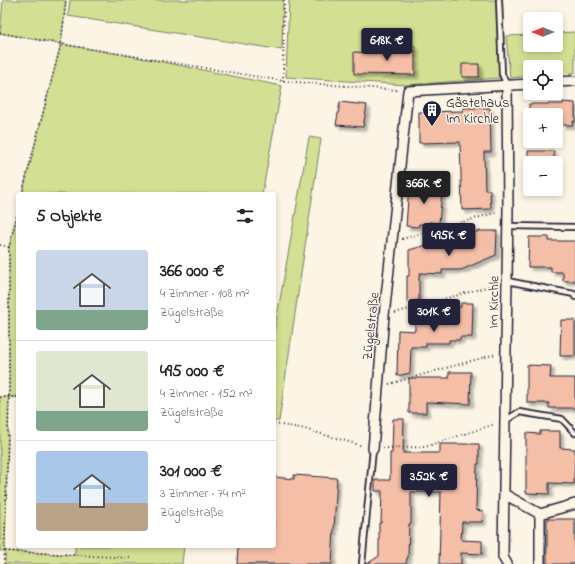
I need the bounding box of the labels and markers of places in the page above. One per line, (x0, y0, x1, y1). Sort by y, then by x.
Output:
pin: 618K € (354, 28, 420, 62)
place label: Gästehaus Im Kirchle (446, 93, 509, 130)
building icon: Gästehaus Im Kirchle (421, 99, 443, 127)
pin: 366K € (391, 171, 457, 205)
pin: 495K € (416, 223, 482, 257)
pin: 301K € (401, 299, 467, 333)
pin: 352K € (396, 464, 462, 498)

